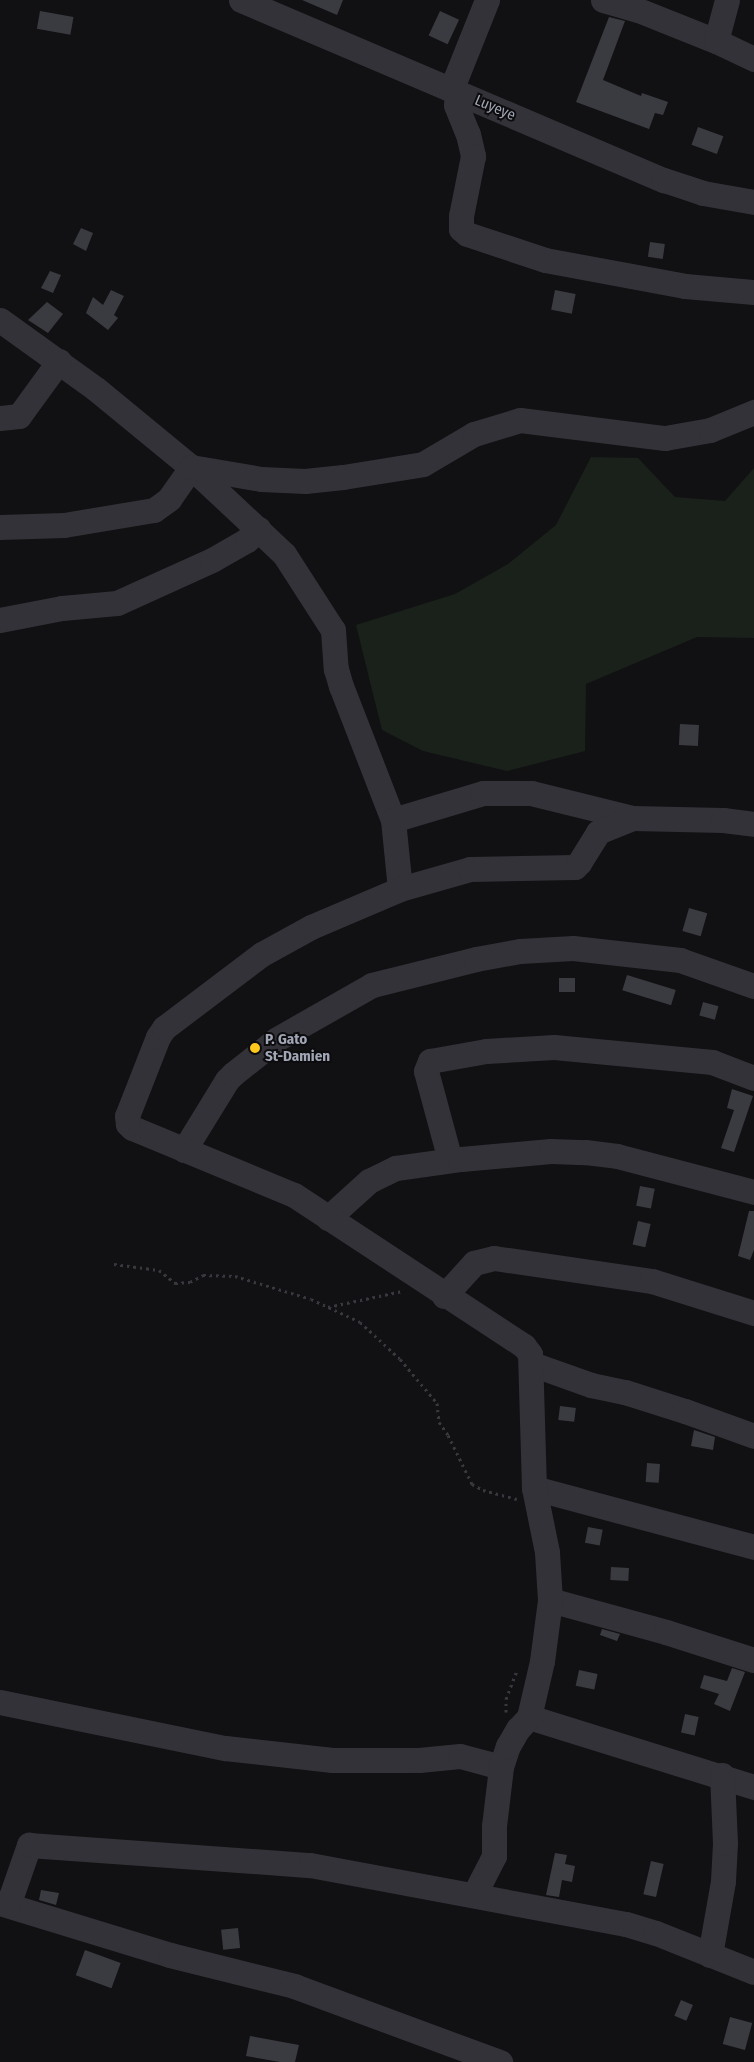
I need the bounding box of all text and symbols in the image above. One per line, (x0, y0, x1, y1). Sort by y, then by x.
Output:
street label: Luyeye (472, 91, 518, 125)
place label: P. Gato St-Damien (265, 1030, 330, 1065)
marker: P. Gato St-Damien (249, 1042, 261, 1054)

